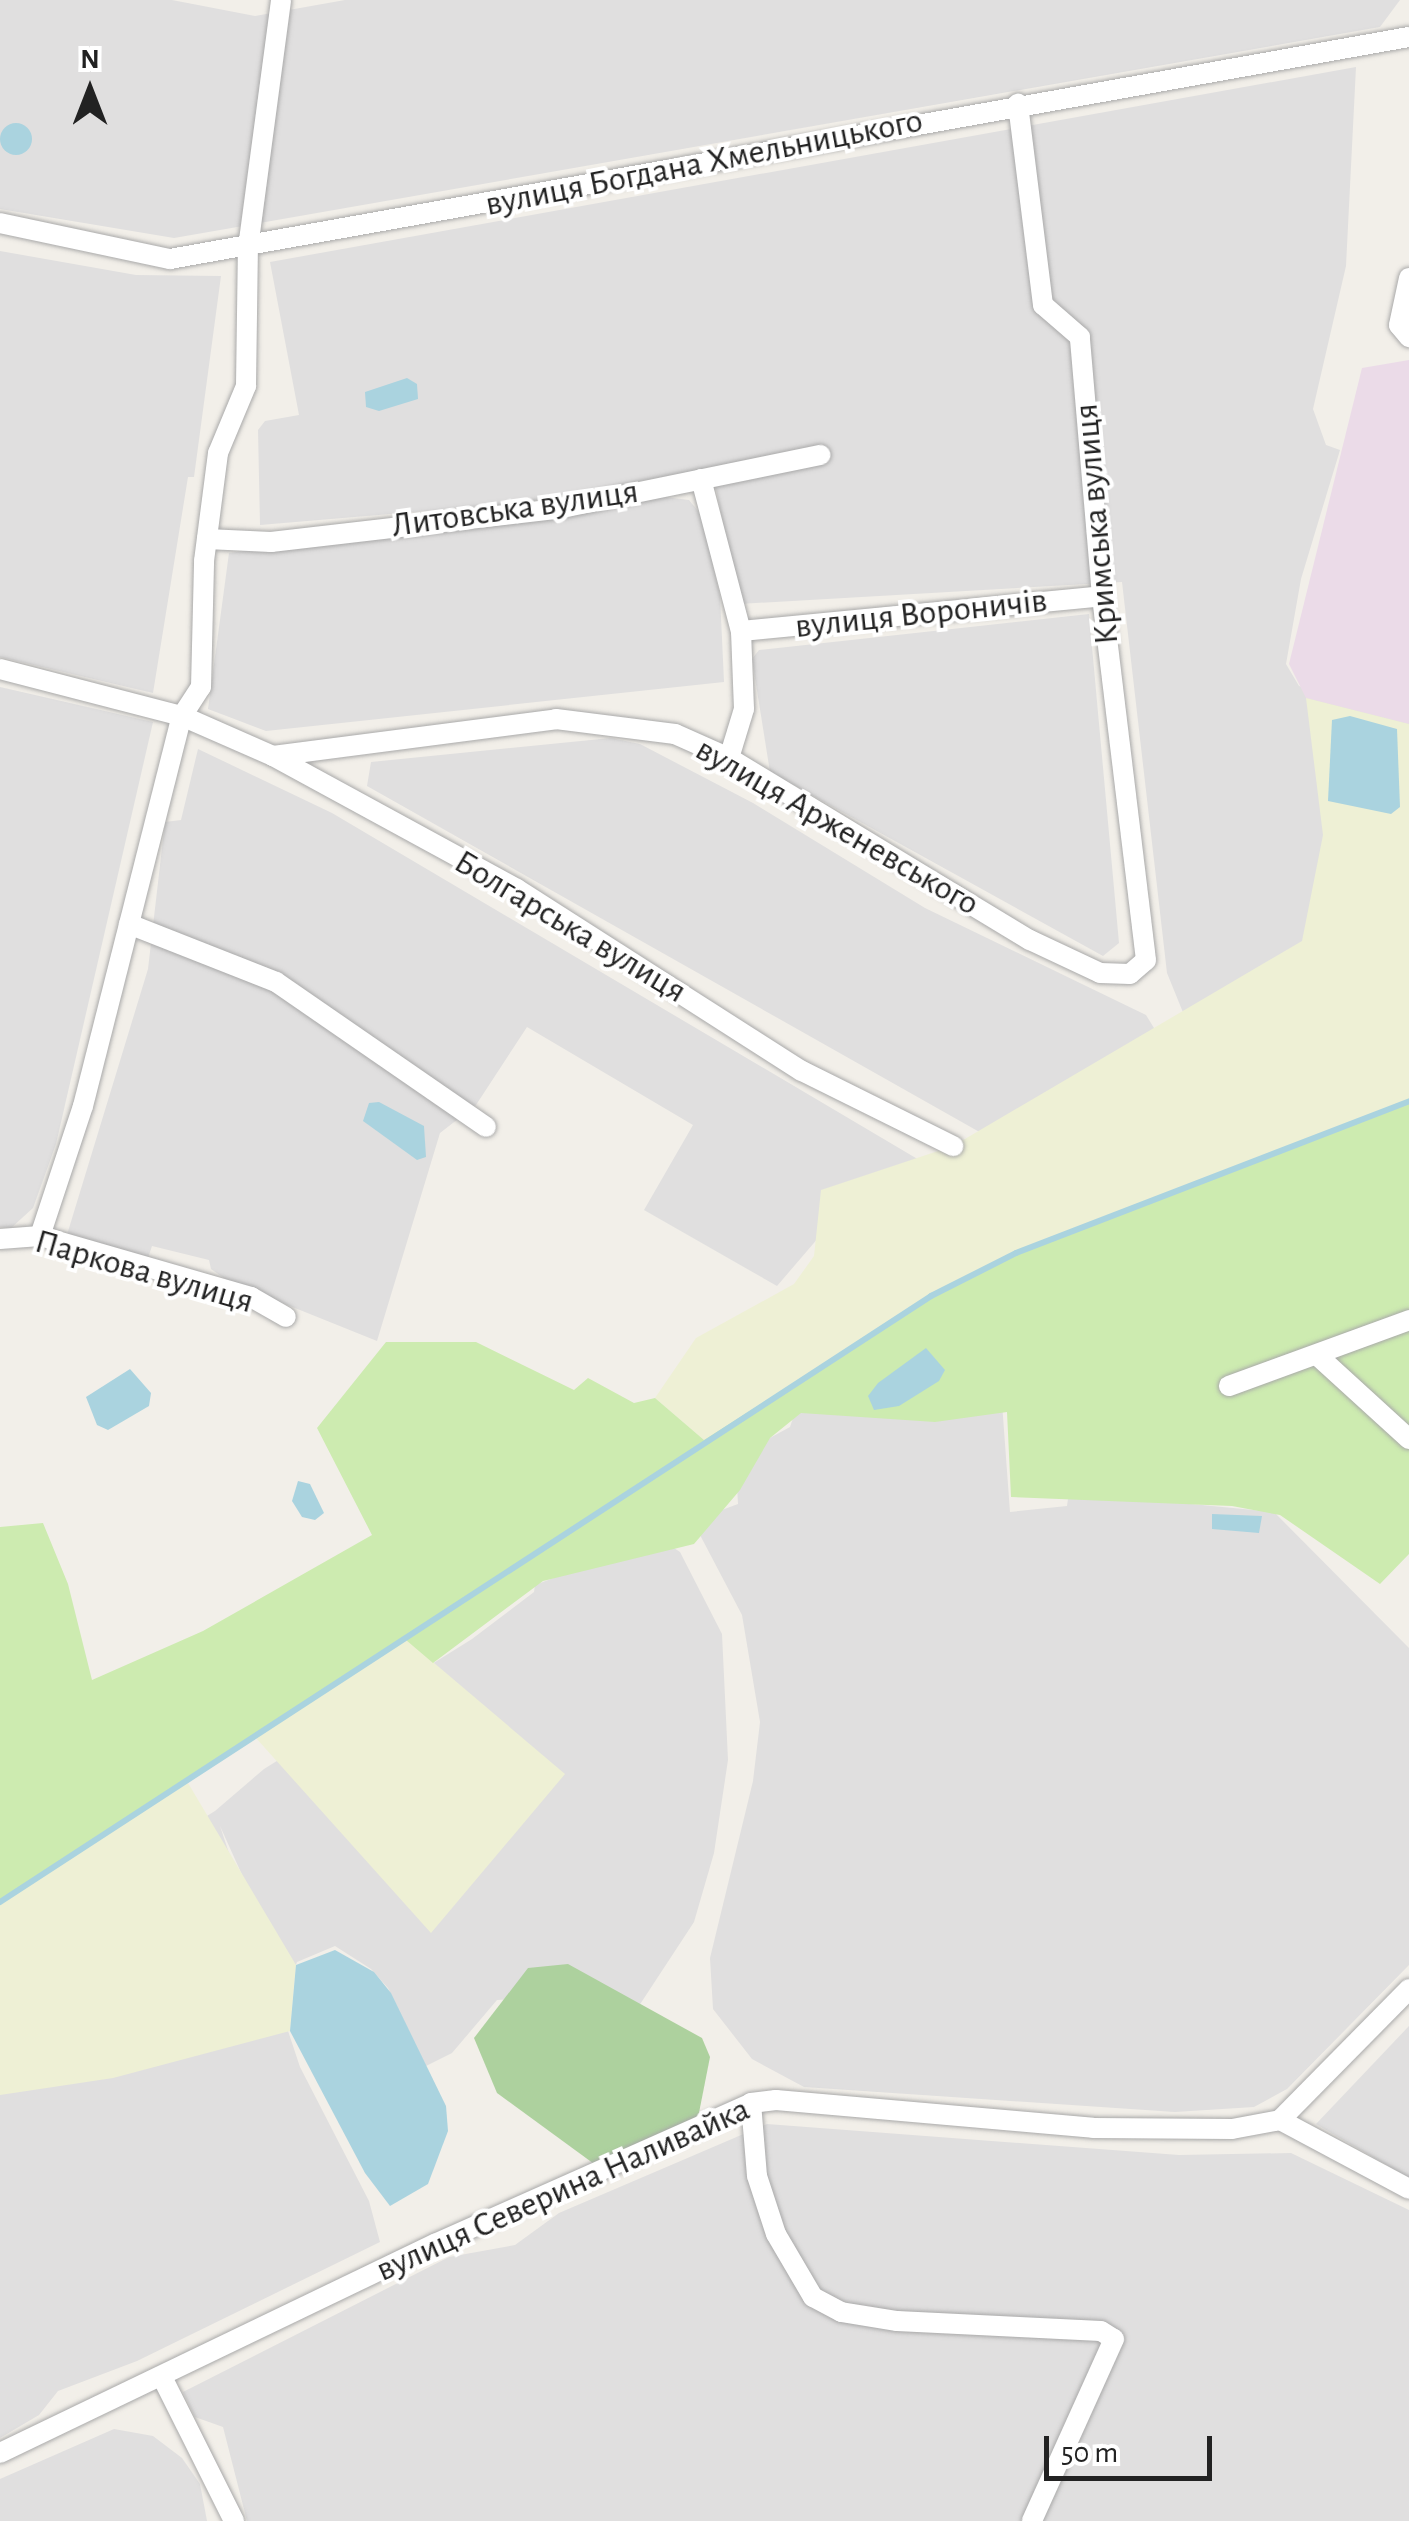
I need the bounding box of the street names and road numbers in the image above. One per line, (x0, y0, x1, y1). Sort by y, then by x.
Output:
street label: вулиця Богдана Хмельницького (482, 100, 926, 226)
street label: Кримська вулиця (1066, 402, 1128, 646)
street label: Литовська вулиця (389, 471, 641, 547)
street label: вулиця Вороничів (793, 580, 1049, 648)
street label: вулиця Арженевського (688, 729, 986, 925)
street label: Болгарська вулиця (446, 841, 694, 1013)
street label: Паркова вулиця (30, 1221, 258, 1323)
street label: вулиця Северина Наливайка (370, 2089, 756, 2291)

